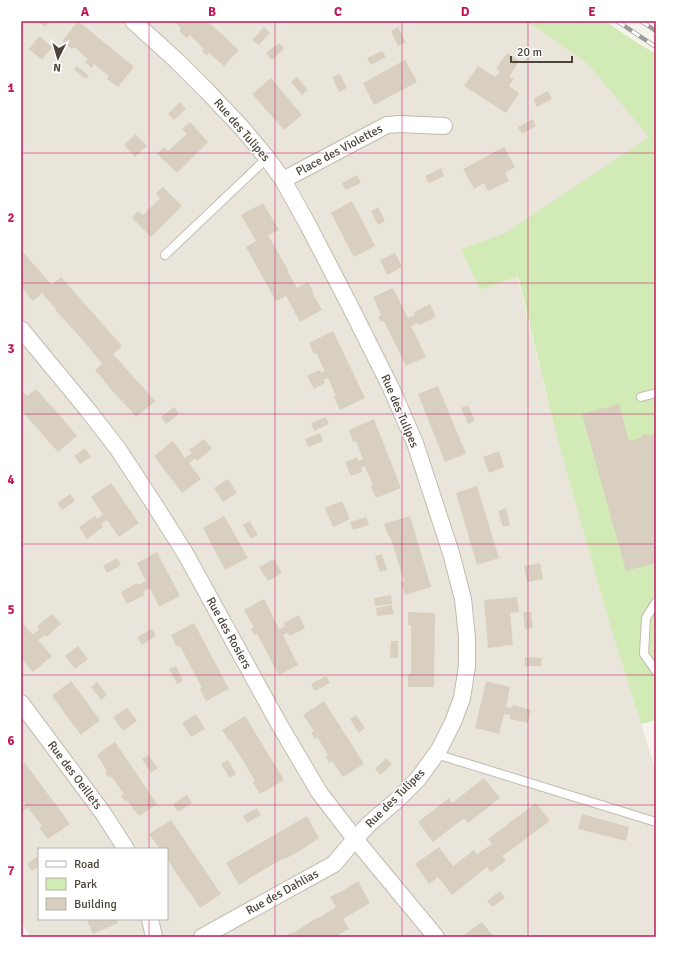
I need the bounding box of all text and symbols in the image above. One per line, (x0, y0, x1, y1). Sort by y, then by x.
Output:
text: A (81, 4, 90, 20)
text: B (208, 4, 216, 20)
text: C (334, 4, 342, 20)
text: D (461, 4, 470, 20)
text: E (588, 4, 596, 20)
north arrow (38, 38, 78, 78)
scale bar (511, 38, 572, 64)
text: 20 m (517, 45, 542, 60)
text: N (53, 61, 62, 74)
text: 1 (7, 80, 15, 96)
street label: Rue des Tulipes (210, 96, 273, 165)
street label: Place des Violettes (293, 121, 385, 180)
text: 2 (7, 210, 15, 226)
text: 3 (7, 341, 15, 357)
street label: Rue des Tulipes (377, 372, 422, 450)
text: 4 (7, 472, 15, 488)
street label: Rue des Rosiers (203, 595, 254, 672)
text: 5 (7, 602, 15, 618)
text: 6 (7, 733, 15, 749)
street label: Rue des Oeillets (44, 738, 105, 812)
street label: Rue des Tulipes (362, 765, 428, 831)
legend (38, 848, 168, 920)
text: Road (74, 857, 100, 872)
text: 7 (7, 863, 15, 879)
street label: Rue des Dahlias (243, 866, 321, 919)
text: Park (74, 877, 97, 892)
text: Building (74, 897, 117, 912)

